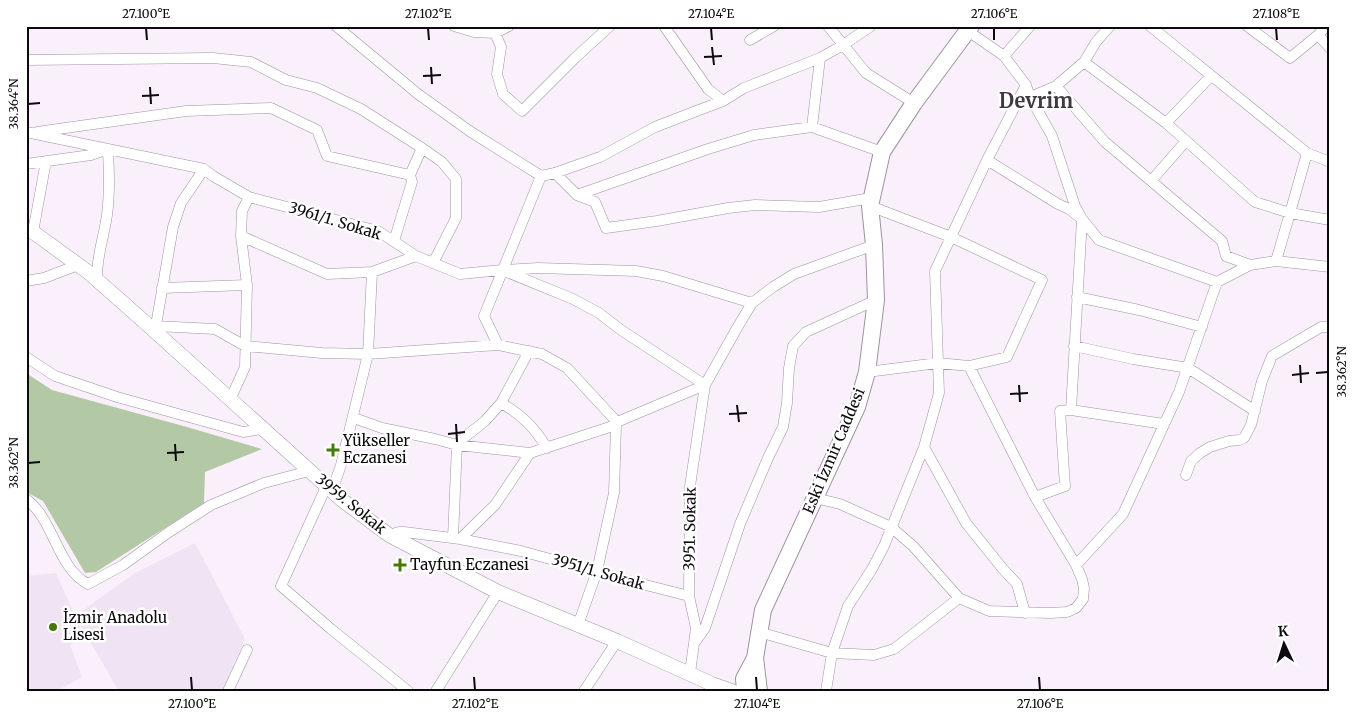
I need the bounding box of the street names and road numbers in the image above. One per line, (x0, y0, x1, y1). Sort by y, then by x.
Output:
street label: 3961/1. Sokak (286, 197, 384, 244)
street label: Eski İzmir Caddesi (798, 385, 869, 517)
street label: 3959. Sokak (312, 469, 391, 538)
street label: 3951. Sokak (679, 487, 700, 571)
street label: 3951/1. Sokak (550, 549, 647, 594)

